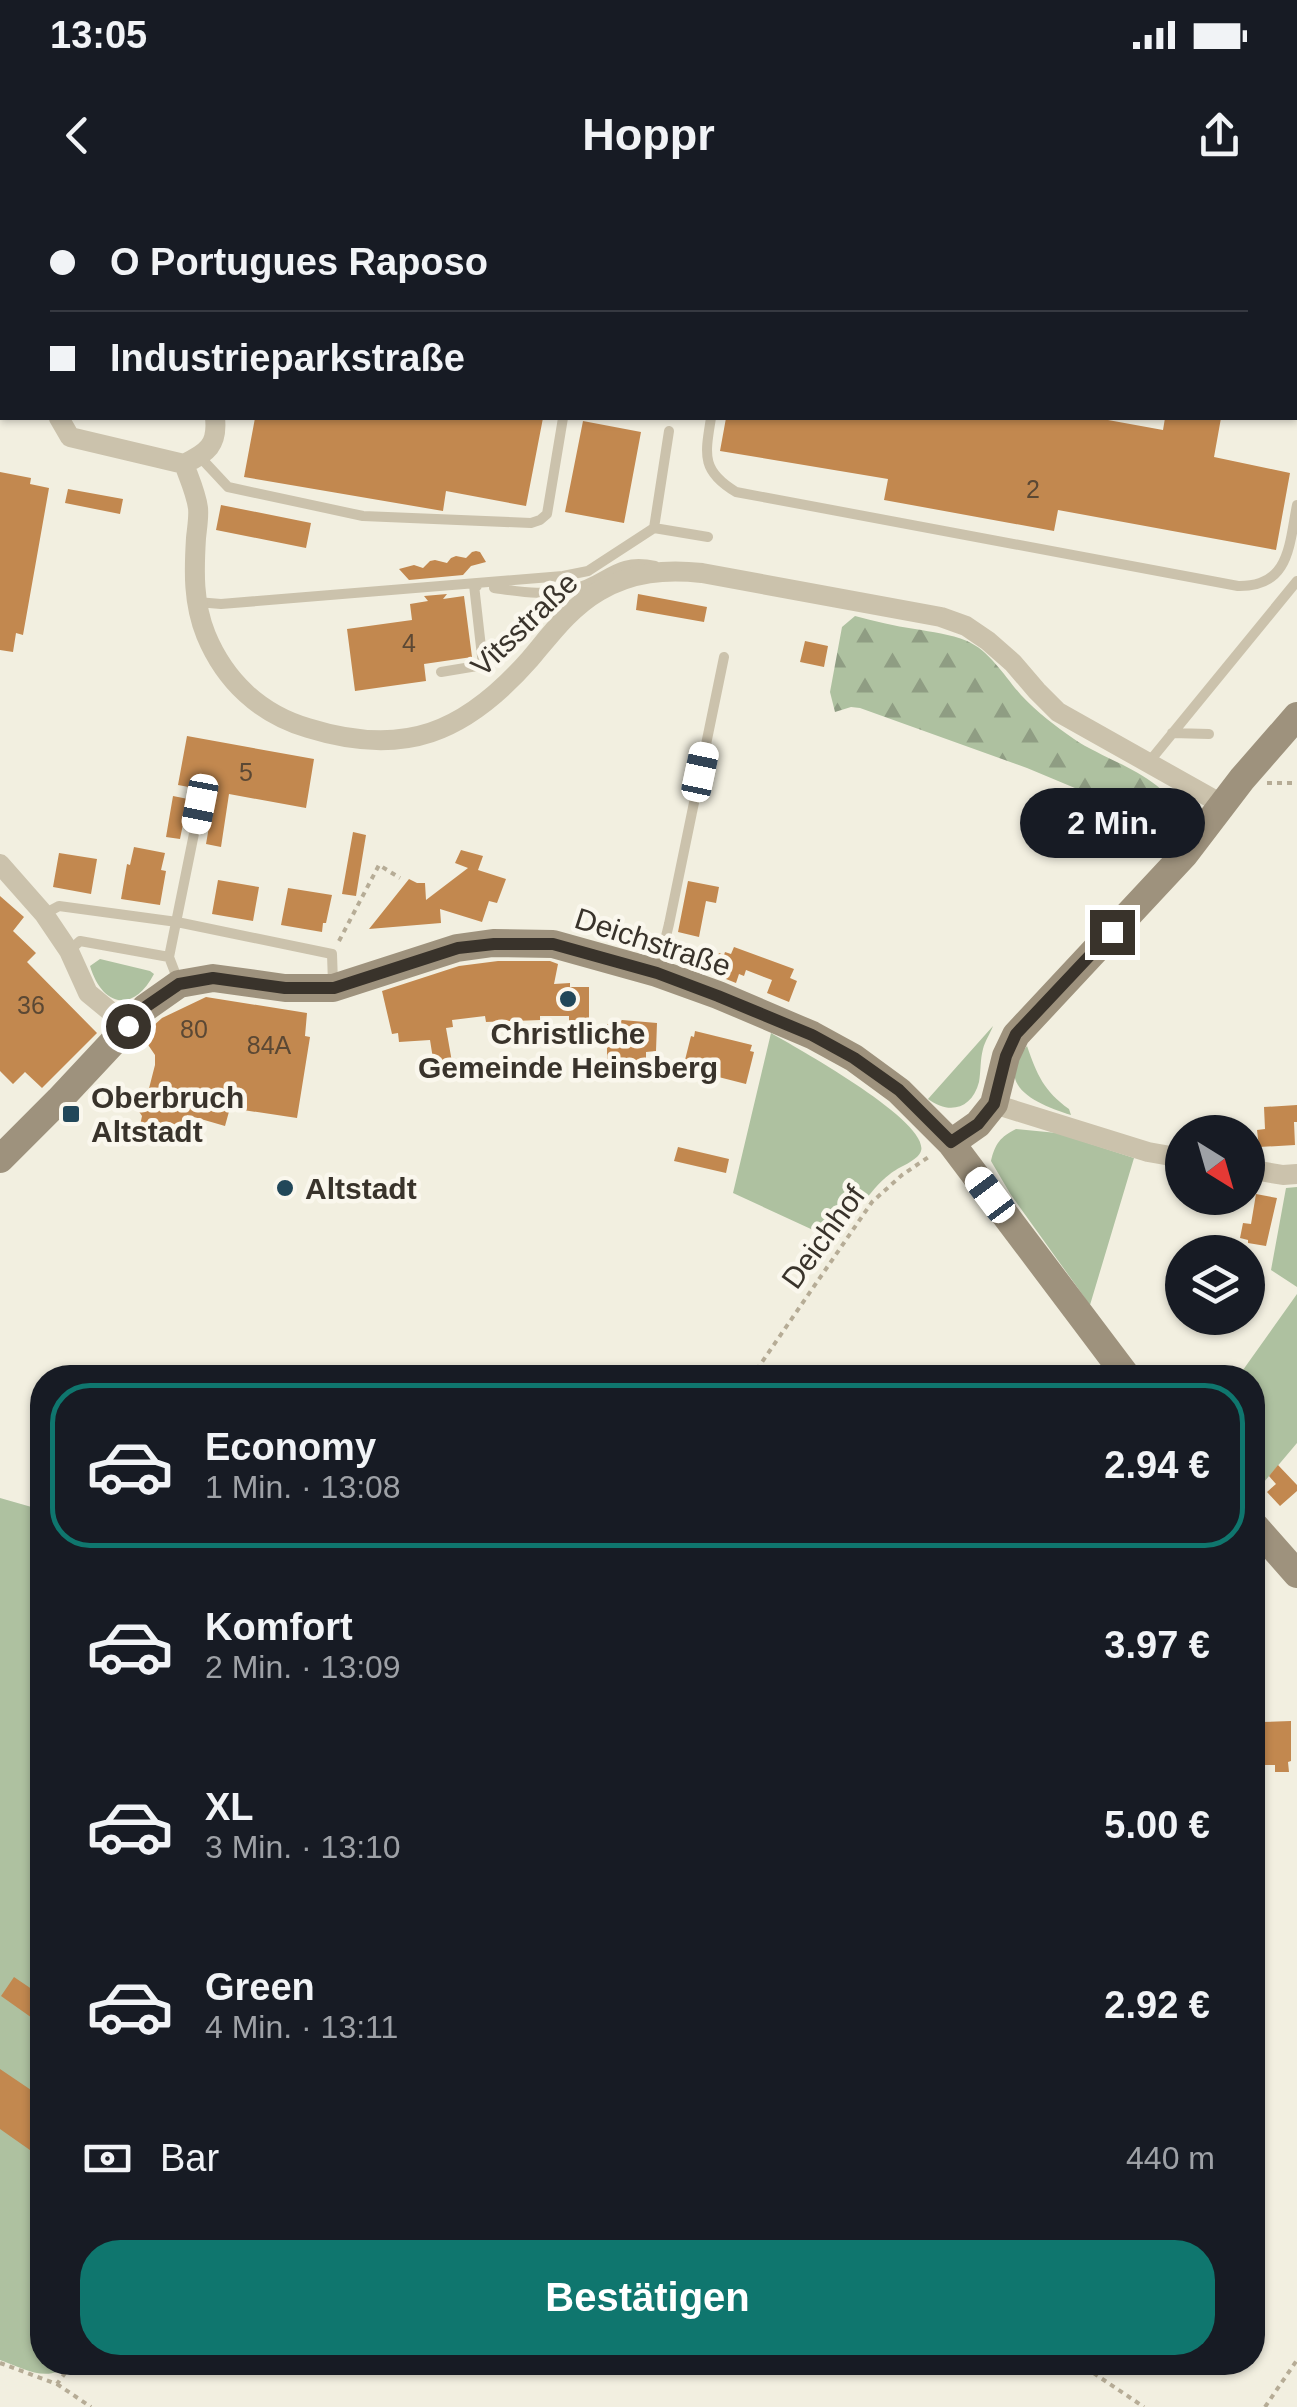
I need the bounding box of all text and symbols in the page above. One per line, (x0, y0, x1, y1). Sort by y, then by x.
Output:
text: 13:05 (50, 14, 147, 56)
icon: back (50, 108, 105, 163)
icon: share (1192, 108, 1247, 163)
text: Hoppr (582, 109, 715, 160)
text: O Portugues Raposo (110, 241, 488, 283)
text: Industrieparkstraße (110, 337, 465, 379)
house number: 2 (1026, 475, 1040, 503)
street label: Vitsstraße (464, 565, 584, 683)
house number: 4 (402, 629, 416, 657)
car (679, 740, 721, 804)
house number: 5 (239, 758, 253, 786)
car (180, 772, 220, 836)
callout: 2 Min. (1020, 787, 1204, 857)
text: 2 Min. (1067, 805, 1158, 841)
street label: Deichstraße (571, 901, 735, 983)
route end (1090, 910, 1135, 955)
marker: Christliche Gemeinde Heinsberg (557, 988, 579, 1010)
house number: 36 (17, 991, 45, 1019)
route start (106, 1004, 151, 1049)
house number: 80 (180, 1015, 208, 1043)
place label: Christliche Gemeinde Heinsberg (418, 1017, 718, 1084)
house number: 84A (247, 1031, 292, 1059)
place label: Oberbruch Altstadt (91, 1081, 244, 1148)
marker: Oberbruch Altstadt (60, 1103, 82, 1125)
north arrow (1165, 1115, 1265, 1215)
map controls (1165, 1115, 1265, 1335)
car (960, 1162, 1020, 1228)
place label: Altstadt (305, 1172, 417, 1205)
marker: Altstadt (274, 1177, 296, 1199)
street label: Deichhof (775, 1179, 872, 1295)
button: layers (1165, 1235, 1265, 1335)
icon: car (85, 1421, 175, 1511)
text: Economy (205, 1426, 376, 1468)
text: 2.94 € (1104, 1444, 1210, 1486)
text: 1 Min. · 13:08 (205, 1469, 401, 1505)
icon: car (85, 1601, 175, 1691)
text: Komfort (205, 1606, 353, 1648)
text: 3.97 € (1104, 1624, 1210, 1666)
text: 2 Min. · 13:09 (205, 1649, 401, 1685)
icon: car (85, 1781, 175, 1871)
text: XL (205, 1786, 254, 1828)
text: 5.00 € (1104, 1804, 1210, 1846)
text: 3 Min. · 13:10 (205, 1829, 401, 1865)
icon: car (85, 1961, 175, 2051)
text: Green (205, 1966, 315, 2008)
text: 2.92 € (1104, 1984, 1210, 2026)
text: 4 Min. · 13:11 (205, 2009, 398, 2045)
icon: cash (80, 2131, 135, 2186)
text: Bar (160, 2137, 219, 2179)
text: 440 m (1126, 2140, 1215, 2176)
button: Bestätigen (80, 2240, 1215, 2355)

